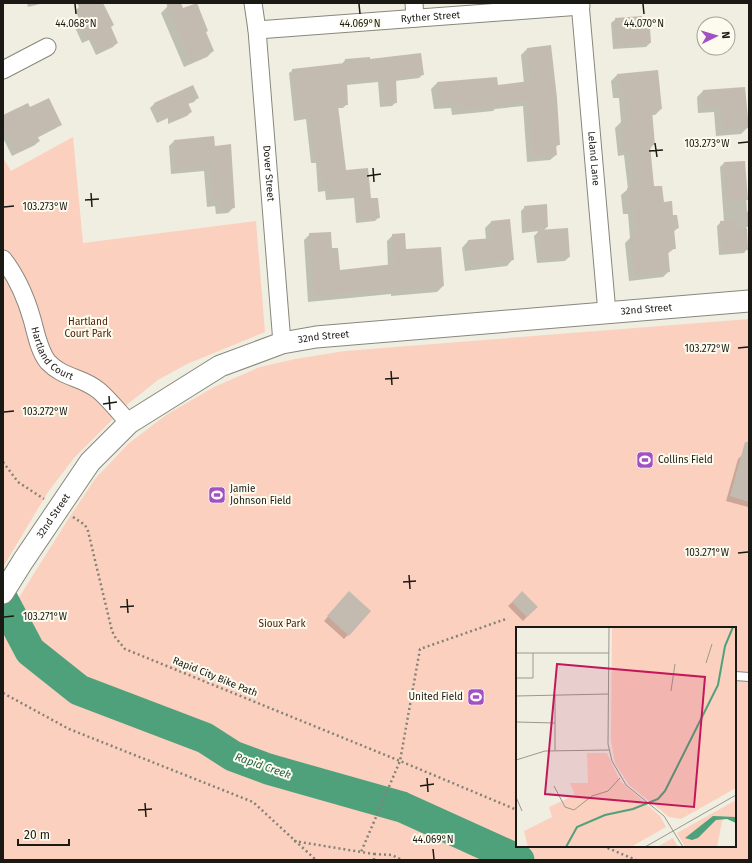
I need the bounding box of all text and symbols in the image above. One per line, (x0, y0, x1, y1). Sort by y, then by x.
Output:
street label: Ryther Street (400, 9, 461, 25)
north arrow (696, 16, 736, 56)
text: 44.068°N (55, 18, 97, 30)
text: 44.069°N (340, 18, 381, 30)
text: 44.070°N (624, 18, 664, 30)
text: N (719, 31, 732, 39)
street label: Leland Lane (585, 131, 602, 186)
text: 103.273°W (685, 138, 730, 150)
street label: Dover Street (260, 145, 277, 202)
text: 103.273°W (23, 201, 68, 213)
street label: 32nd Street (620, 301, 673, 318)
park label: Hartland Court Park (65, 316, 112, 340)
street label: Hartland Court (28, 326, 75, 383)
street label: 32nd Street (297, 328, 350, 346)
text: 103.272°W (685, 343, 730, 355)
text: 103.272°W (23, 406, 68, 418)
sports icon: Collins Field (635, 450, 655, 470)
place label: Collins Field (658, 454, 713, 466)
place label: Jamie Johnson Field (230, 483, 291, 507)
sports icon: Jamie Johnson Field (207, 485, 227, 505)
street label: 32nd Street (34, 491, 73, 541)
text: 103.271°W (685, 547, 730, 559)
text: 103.271°W (23, 611, 68, 623)
park label: Sioux Park (258, 618, 306, 630)
inset map (516, 627, 736, 847)
street label: Rapid City Bike Path (171, 654, 259, 700)
sports icon: United Field (466, 687, 486, 707)
place label: United Field (408, 691, 463, 703)
water label: Rapid Creek (233, 750, 293, 782)
scale bar (18, 821, 69, 847)
text: 20 m (24, 828, 50, 842)
text: 44.069°N (413, 834, 454, 846)

